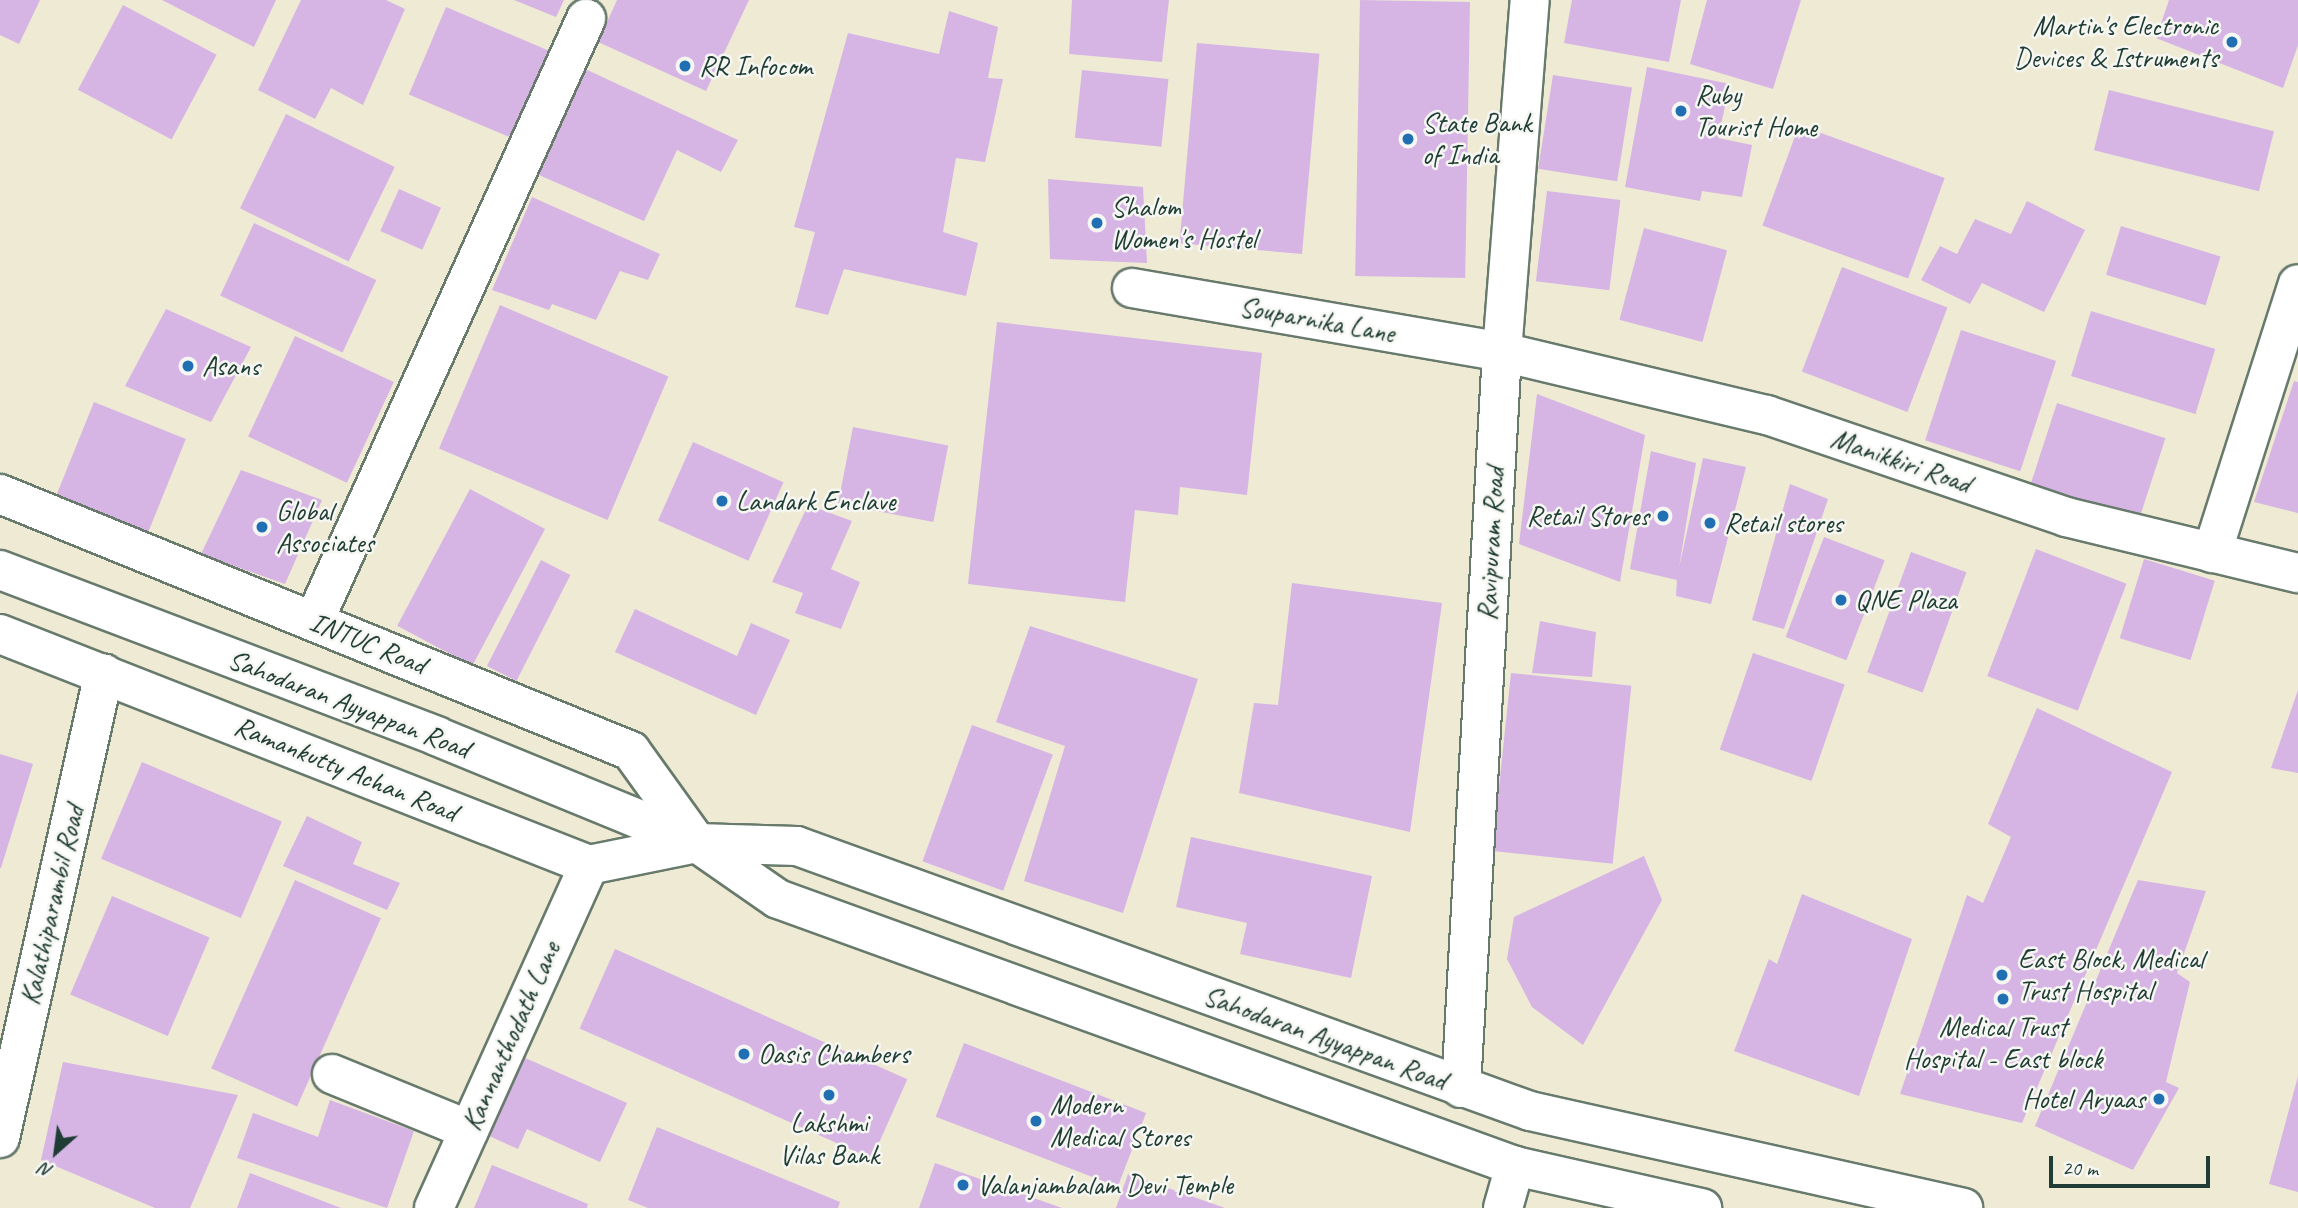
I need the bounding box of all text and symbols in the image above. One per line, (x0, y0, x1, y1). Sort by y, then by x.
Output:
place label: Martin's Electronic Devices & Istruments (2014, 9, 2218, 75)
marker: Martin's Electronic Devices & Istruments (2224, 34, 2240, 50)
place label: RR Infocom (699, 49, 812, 83)
marker: RR Infocom (677, 58, 693, 74)
place label: Ruby Tourist Home (1695, 78, 1817, 144)
marker: Ruby Tourist Home (1673, 103, 1689, 119)
place label: State Bank of India (1422, 106, 1532, 172)
marker: State Bank of India (1400, 131, 1416, 147)
place label: Shalom Women's Hostel (1111, 190, 1256, 256)
marker: Shalom Women's Hostel (1089, 215, 1105, 231)
street label: Souparnika Lane (1236, 290, 1398, 350)
place label: Asans (202, 349, 260, 383)
marker: Asans (180, 358, 196, 374)
street label: Manikkiri Road (1827, 422, 1975, 500)
street label: Ravipuram Road (1470, 466, 1512, 622)
place label: Landark Enclave (736, 484, 894, 518)
marker: Landark Enclave (714, 493, 730, 509)
place label: Global Associates (276, 494, 374, 560)
place label: Retail Stores (1526, 499, 1649, 533)
place label: Retail stores (1724, 506, 1843, 540)
marker: Retail Stores (1655, 508, 1671, 524)
marker: Retail stores (1702, 515, 1718, 531)
marker: Global Associates (254, 519, 270, 535)
place label: QNE Plaza (1855, 583, 1957, 617)
marker: QNE Plaza (1833, 592, 1849, 608)
street label: INTUC Road (305, 605, 431, 681)
street label: Sahodaran Ayyappan Road (223, 642, 475, 766)
street label: Ramankutty Achan Road (230, 709, 462, 829)
street label: Kalathiparambil Road (13, 802, 91, 1008)
street label: Kannanthodath Lane (454, 936, 568, 1136)
place label: East Block, Medical Trust Hospital (2018, 942, 2204, 1008)
marker: East Block, Medical Trust Hospital (1992, 965, 2012, 985)
street label: Sahodaran Ayyappan Road (1199, 978, 1451, 1098)
marker: Medical Trust Hospital - East block (1995, 991, 2011, 1007)
place label: Medical Trust Hospital - East block (1903, 1010, 2103, 1076)
place label: Oasis Chambers (758, 1037, 912, 1071)
marker: Oasis Chambers (736, 1046, 752, 1062)
place label: Hotel Aryaas (2023, 1082, 2145, 1116)
marker: Lakshmi Vilas Bank (821, 1087, 837, 1103)
place label: Modern Medical Stores (1050, 1088, 1190, 1154)
marker: Hotel Aryaas (2151, 1091, 2167, 1107)
place label: Lakshmi Vilas Bank (779, 1106, 879, 1172)
marker: Modern Medical Stores (1028, 1113, 1044, 1129)
north arrow (21, 1117, 91, 1187)
scale bar (2053, 1142, 2214, 1186)
text: 20 m (2062, 1155, 2098, 1181)
text: N (35, 1157, 57, 1184)
place label: Valanjambalam Devi Temple (977, 1168, 1232, 1202)
marker: Valanjambalam Devi Temple (955, 1177, 971, 1193)

